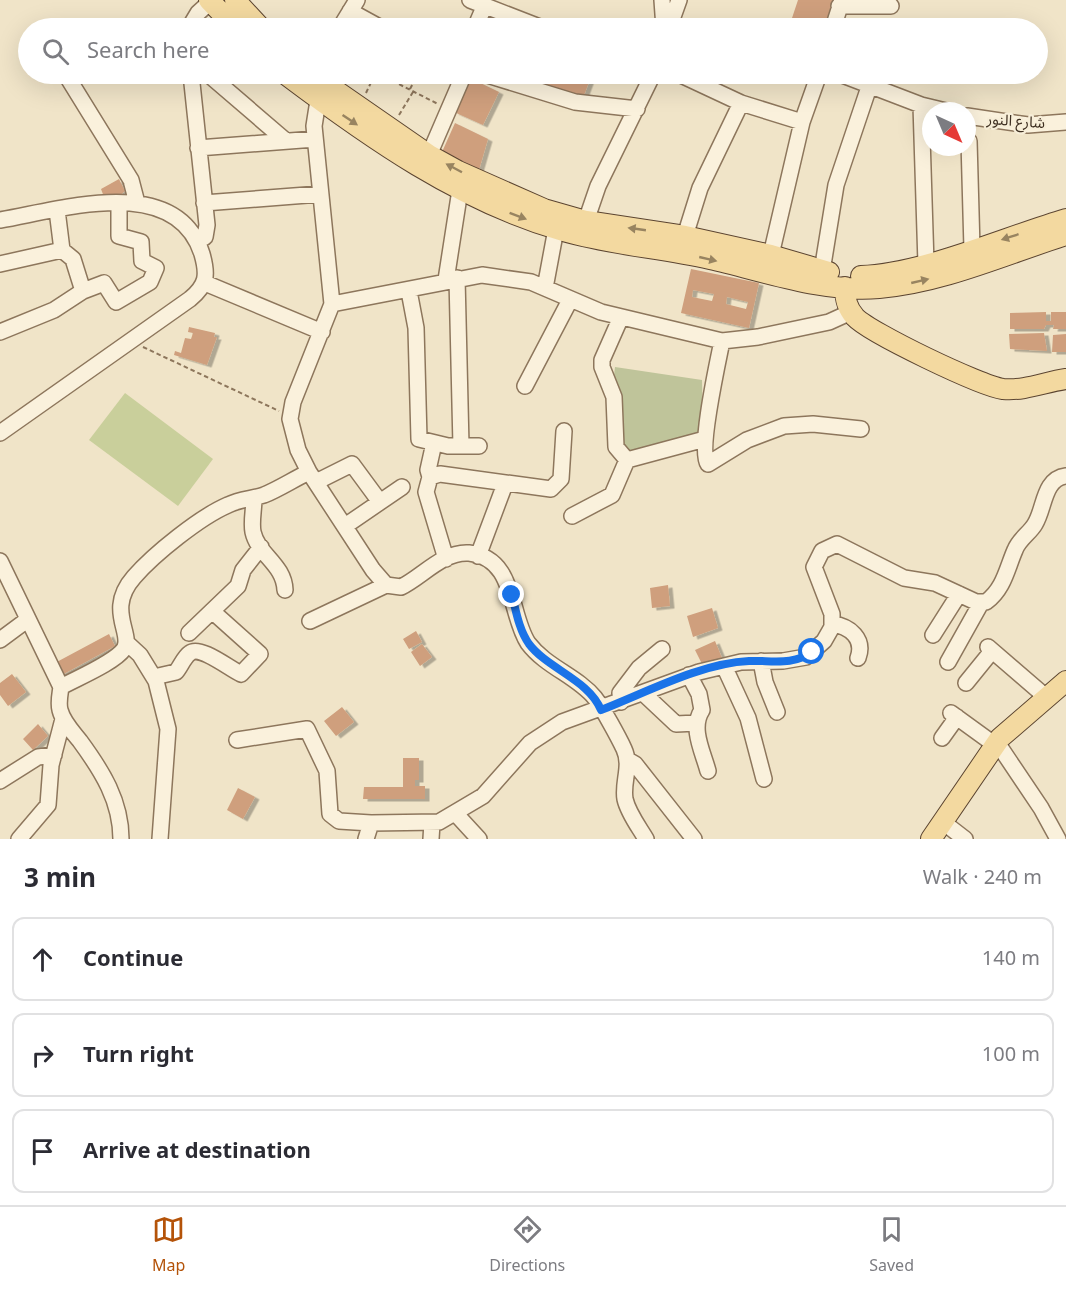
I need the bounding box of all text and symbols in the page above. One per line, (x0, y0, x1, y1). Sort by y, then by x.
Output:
search box (18, 18, 1048, 84)
text: Search here (87, 28, 209, 74)
icon: search (39, 35, 72, 68)
north arrow (922, 102, 976, 156)
street label: شارع النور (985, 103, 1046, 139)
one-way arrow (341, 114, 357, 126)
one-way arrow (445, 163, 462, 173)
one-way arrow (510, 211, 528, 221)
one-way arrow (628, 224, 647, 233)
one-way arrow (1001, 233, 1019, 242)
one-way arrow (699, 254, 717, 264)
one-way arrow (911, 275, 929, 285)
route end (498, 581, 524, 607)
route start (798, 638, 824, 664)
text: 3 min (24, 851, 96, 906)
text: Walk · 240 m (923, 857, 1042, 899)
text: Continue (83, 936, 183, 982)
text: 140 m (982, 938, 1040, 980)
icon: ahead (26, 943, 59, 976)
text: Turn right (83, 1032, 194, 1078)
text: 100 m (982, 1034, 1040, 1076)
icon: right (26, 1039, 59, 1072)
text: Arrive at destination (83, 1128, 311, 1174)
icon: arrive (26, 1135, 59, 1168)
tab: Map (152, 1213, 185, 1283)
tab: Directions (489, 1213, 565, 1283)
tab: Saved (869, 1213, 914, 1283)

